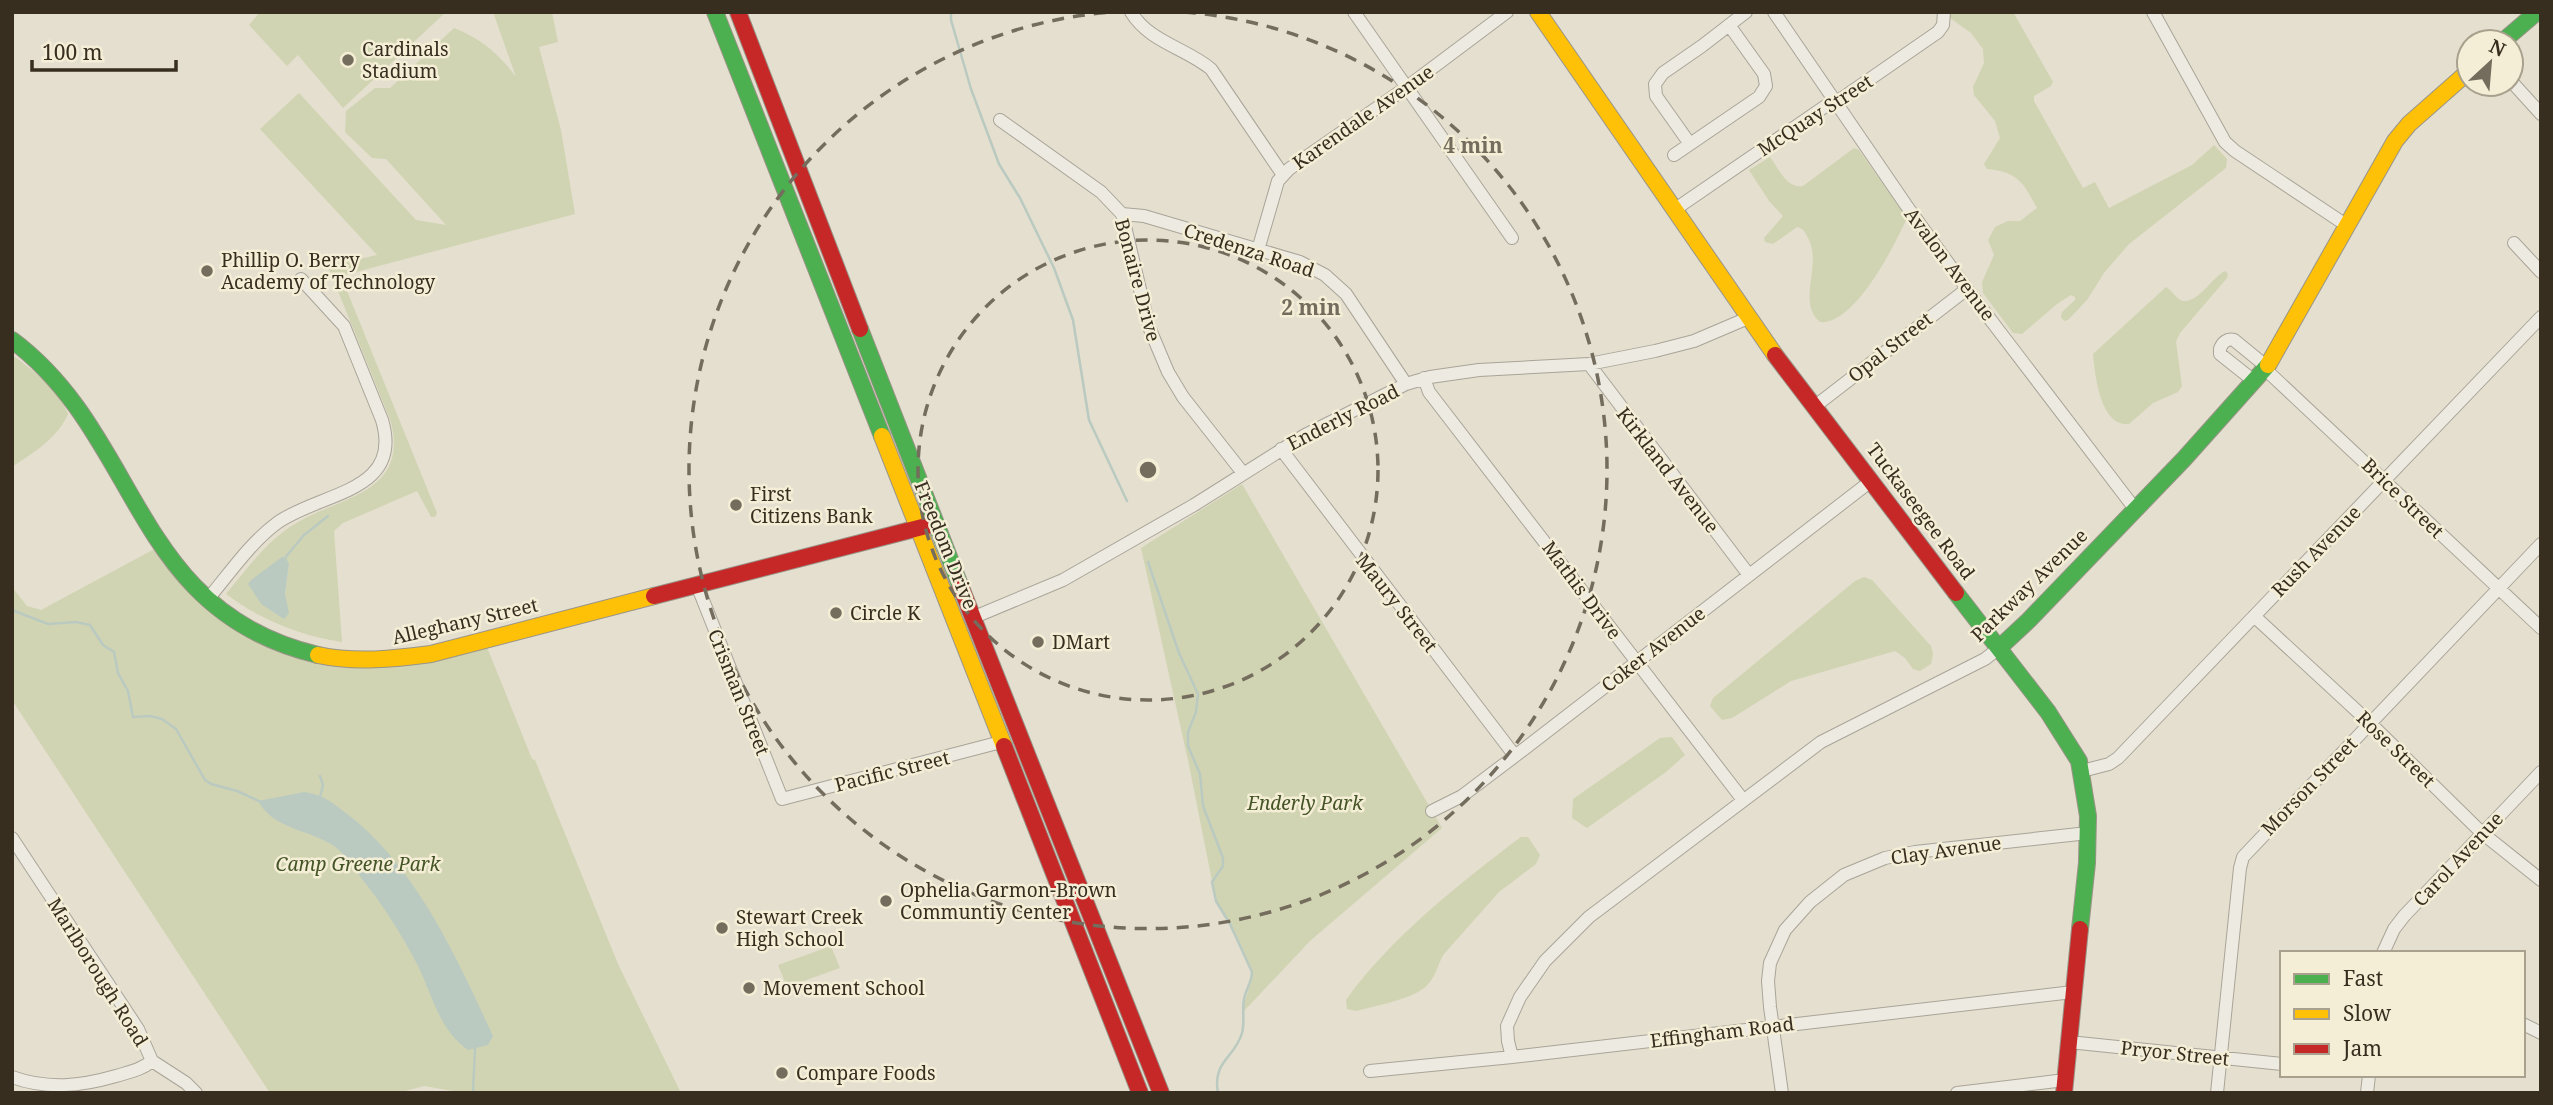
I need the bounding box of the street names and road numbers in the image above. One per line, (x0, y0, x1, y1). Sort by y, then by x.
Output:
street label: Karendale Avenue (1287, 59, 1439, 175)
street label: McQuay Street (1752, 68, 1878, 162)
street label: Avalon Avenue (1899, 202, 2001, 326)
street label: Bonaire Drive (1109, 216, 1167, 344)
street label: Credenza Road (1180, 217, 1318, 283)
street label: Opal Street (1842, 306, 1938, 388)
street label: Enderly Road (1283, 378, 1404, 456)
street label: Kirkland Avenue (1611, 402, 1725, 538)
street label: Tuckaseegee Road (1861, 437, 1981, 585)
street label: Brice Street (2356, 452, 2450, 544)
street label: Freedom Drive (908, 477, 984, 613)
street label: Rush Avenue (2266, 500, 2366, 602)
street label: Parkway Avenue (1965, 523, 2093, 647)
street label: Mathis Drive (1536, 536, 1628, 644)
street label: Maury Street (1350, 548, 1444, 658)
street label: Alleghany Street (390, 592, 541, 650)
street label: Coker Avenue (1596, 600, 1710, 698)
street label: Crisman Street (702, 625, 776, 759)
street label: Rose Street (2351, 705, 2441, 793)
street label: Morson Street (2255, 731, 2363, 841)
street label: Pacific Street (832, 744, 952, 798)
street label: Carol Avenue (2407, 806, 2509, 912)
street label: Clay Avenue (1889, 829, 2003, 871)
street label: Marlborough Road (42, 893, 155, 1052)
street label: Effingham Road (1649, 1010, 1796, 1054)
street label: Pryor Street (2119, 1034, 2231, 1072)

